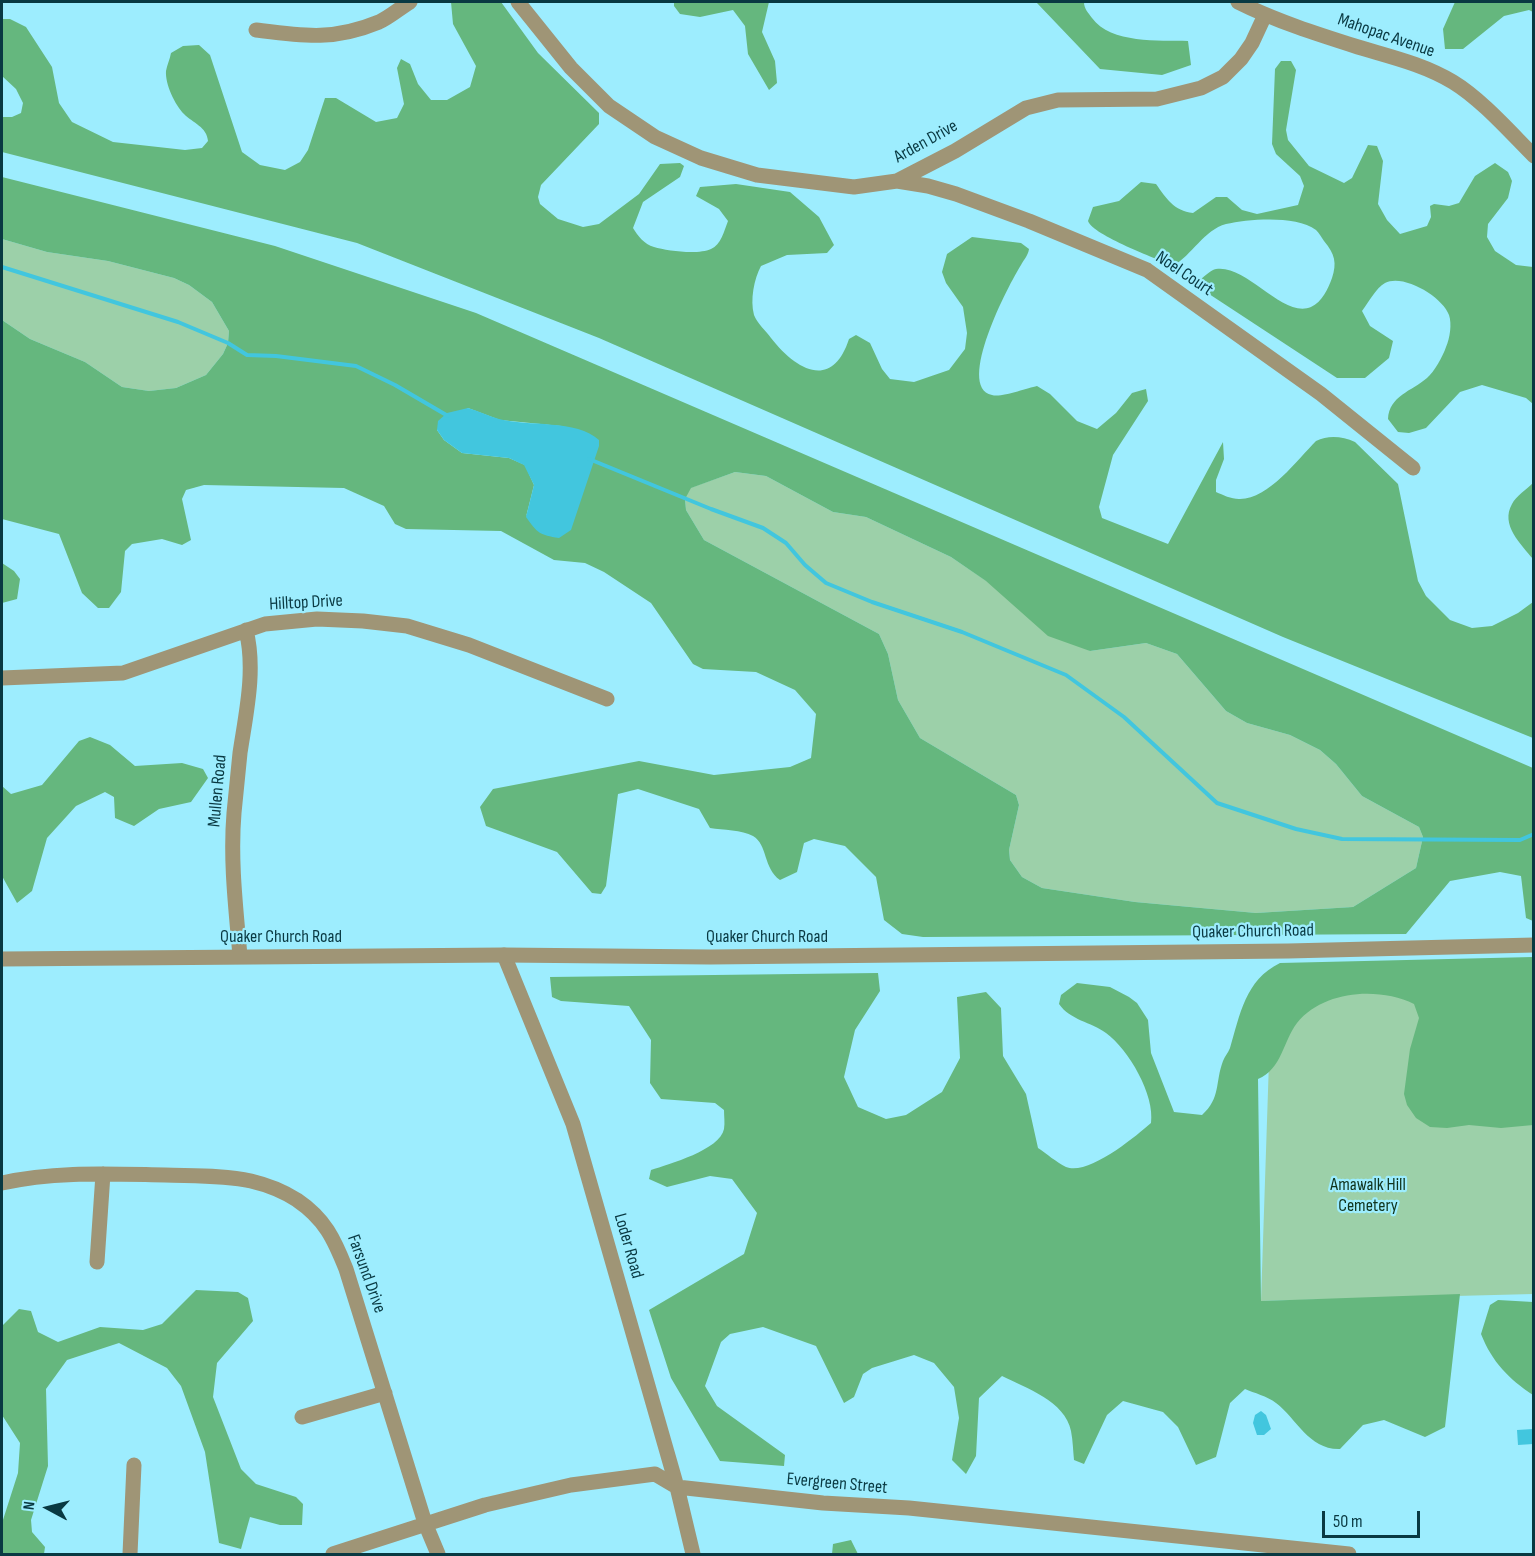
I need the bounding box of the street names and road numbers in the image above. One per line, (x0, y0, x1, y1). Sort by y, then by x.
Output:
street label: Mahopac Avenue (1335, 9, 1437, 63)
street label: Arden Drive (890, 116, 962, 168)
street label: Noel Court (1151, 247, 1217, 301)
street label: Hilltop Drive (269, 590, 343, 616)
street label: Mullen Road (204, 754, 232, 828)
street label: Quaker Church Road (1192, 920, 1314, 944)
street label: Quaker Church Road (220, 926, 342, 948)
street label: Quaker Church Road (706, 926, 828, 948)
street label: Loder Road (608, 1211, 648, 1281)
street label: Farsund Drive (342, 1232, 390, 1316)
street label: Evergreen Street (786, 1469, 888, 1499)

